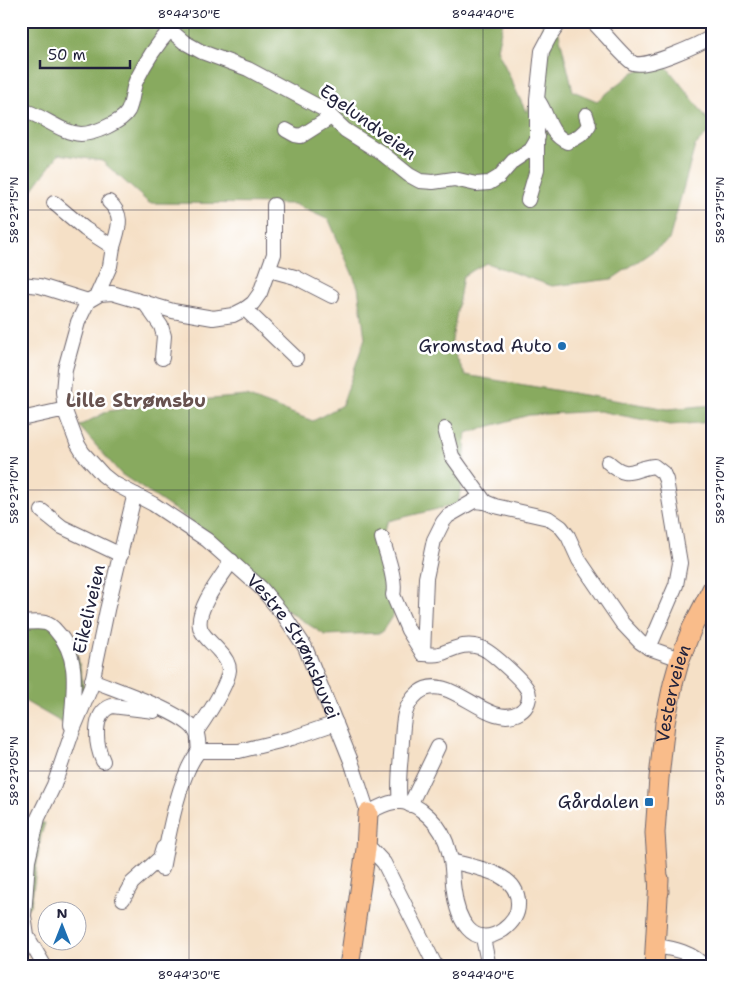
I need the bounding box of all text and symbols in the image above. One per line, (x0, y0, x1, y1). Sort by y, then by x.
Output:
text: 8°44'30"E (158, 6, 220, 22)
text: 8°44'40"E (452, 6, 514, 22)
scale bar (40, 38, 130, 70)
text: 50 m (48, 45, 86, 65)
street label: Egelundveien (315, 79, 421, 165)
text: 58°27'15"N (6, 177, 22, 243)
text: 58°27'15"N (712, 177, 728, 243)
place label: Gromstad Auto (418, 334, 552, 358)
marker: Gromstad Auto (556, 340, 568, 352)
district label: Lille Strømsbu (66, 388, 206, 413)
text: 58°27'10"N (6, 456, 22, 524)
text: 58°27'10"N (712, 456, 728, 524)
street label: Eikeliveien (67, 562, 111, 656)
street label: Vestre Strømsbuvei (241, 569, 345, 723)
street label: Vesterveien (651, 641, 696, 744)
text: 58°27'05"N (6, 736, 22, 806)
text: 58°27'05"N (712, 736, 728, 806)
place label: Gårdalen (558, 790, 639, 814)
marker: Gårdalen (643, 796, 655, 808)
north arrow (38, 900, 88, 950)
text: N (56, 904, 68, 922)
text: 8°44'30"E (158, 967, 220, 983)
text: 8°44'40"E (452, 967, 514, 983)

